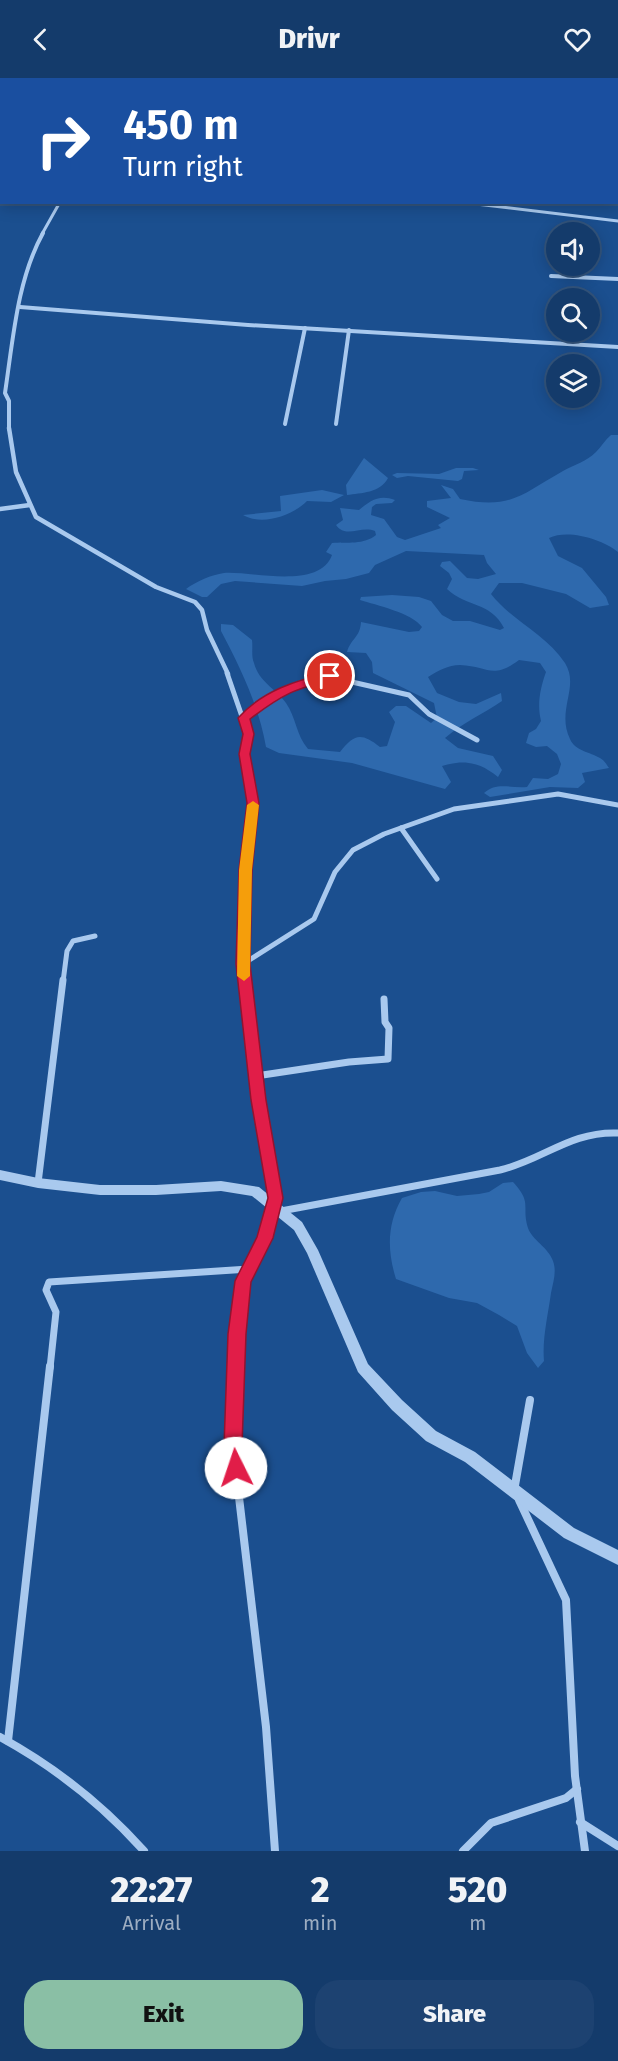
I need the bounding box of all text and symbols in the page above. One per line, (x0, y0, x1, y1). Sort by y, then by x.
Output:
icon: back (24, 23, 57, 56)
text: Drivr (278, 23, 340, 55)
icon: heart (561, 23, 594, 56)
text: 450 m (123, 100, 239, 150)
icon: right (24, 102, 102, 180)
text: Turn right (123, 151, 243, 183)
map controls (546, 222, 600, 408)
button: sound (546, 222, 600, 276)
button: search (546, 288, 600, 342)
button: layers (546, 354, 600, 408)
pin (304, 650, 355, 701)
icon: arrive (313, 659, 346, 692)
position arrow (204, 1436, 268, 1500)
text: 22:27 (111, 1868, 192, 1912)
text: 2 (311, 1868, 330, 1912)
text: 520 (448, 1868, 507, 1912)
text: Arrival (122, 1911, 181, 1935)
text: min (303, 1911, 338, 1935)
text: m (469, 1911, 486, 1935)
button: Exit (24, 1980, 303, 2049)
button: Share (315, 1980, 594, 2049)

